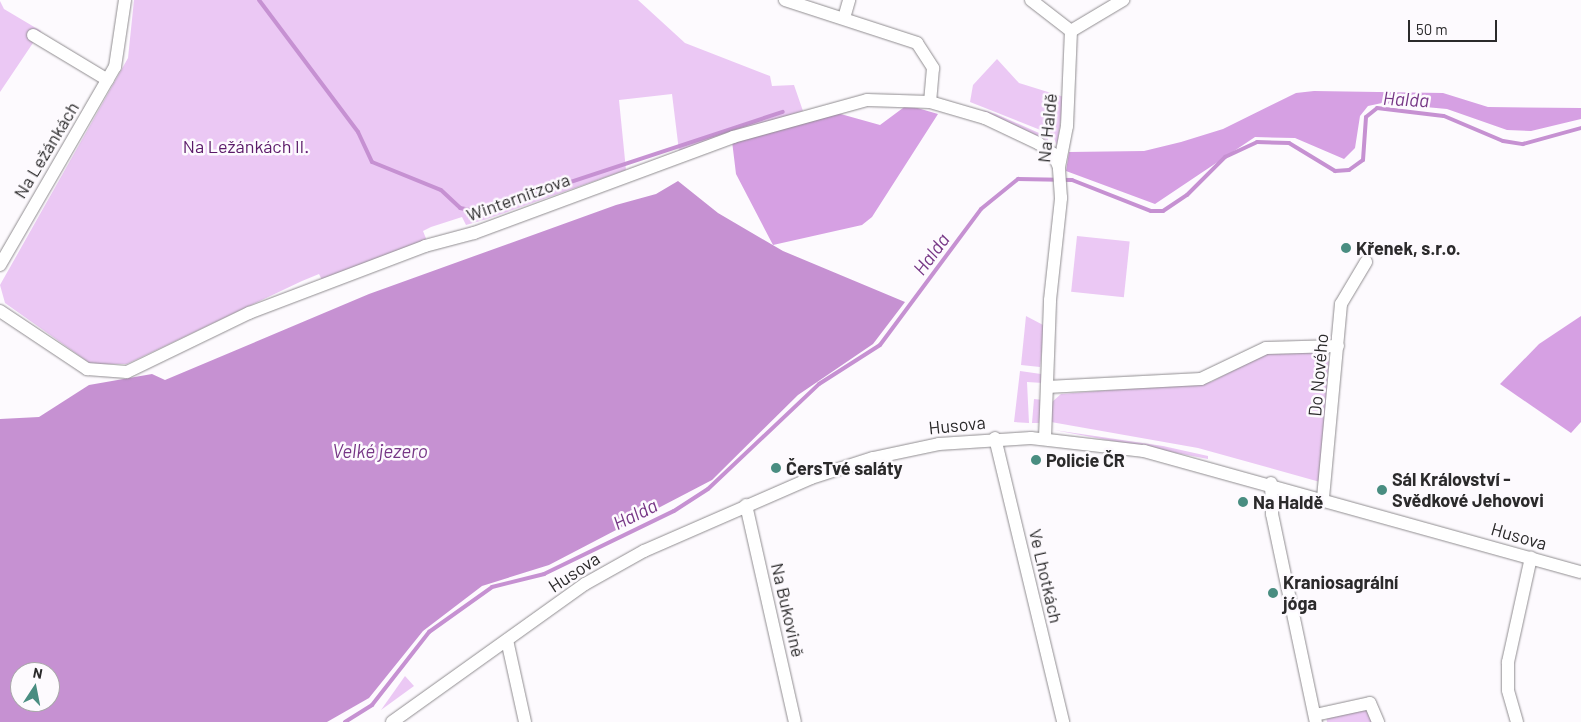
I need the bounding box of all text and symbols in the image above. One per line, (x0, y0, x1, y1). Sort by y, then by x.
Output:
scale bar (1411, 10, 1500, 42)
text: 50 m (1416, 20, 1448, 38)
water label: Halda (1382, 86, 1430, 112)
street label: Na Haldě (1033, 92, 1061, 164)
street label: Na Ležánkách (9, 98, 83, 202)
park label: Na Ležánkách II. (183, 135, 309, 157)
street label: Winternitzova (463, 168, 573, 226)
water label: Halda (908, 229, 954, 279)
place label: Křenek, s.r.o. (1356, 237, 1461, 259)
marker: Křenek, s.r.o. (1340, 242, 1352, 254)
street label: Do Nového (1304, 333, 1332, 417)
street label: Husova (927, 411, 987, 439)
water label: Velké jezero (332, 440, 428, 462)
place label: Policie ČR (1046, 449, 1125, 471)
marker: Policie ČR (1030, 454, 1042, 466)
place label: ČersTvé saláty (786, 457, 903, 479)
marker: ČersTvé saláty (770, 462, 782, 474)
place label: Sál Království - Svědkové Jehovovi (1392, 469, 1544, 512)
marker: Sál Království - Svědkové Jehovovi (1376, 484, 1388, 496)
place label: Na Haldě (1253, 491, 1323, 513)
water label: Halda (609, 494, 661, 534)
marker: Na Haldě (1237, 496, 1249, 508)
street label: Husova (1489, 518, 1549, 554)
street label: Ve Lhotkách (1025, 527, 1067, 625)
street label: Husova (544, 547, 604, 597)
street label: Na Bukovině (767, 561, 809, 659)
place label: Kraniosagrální jóga (1283, 572, 1398, 614)
marker: Kraniosagrální jóga (1267, 587, 1279, 599)
north arrow (10, 662, 60, 712)
text: N (32, 664, 44, 682)

